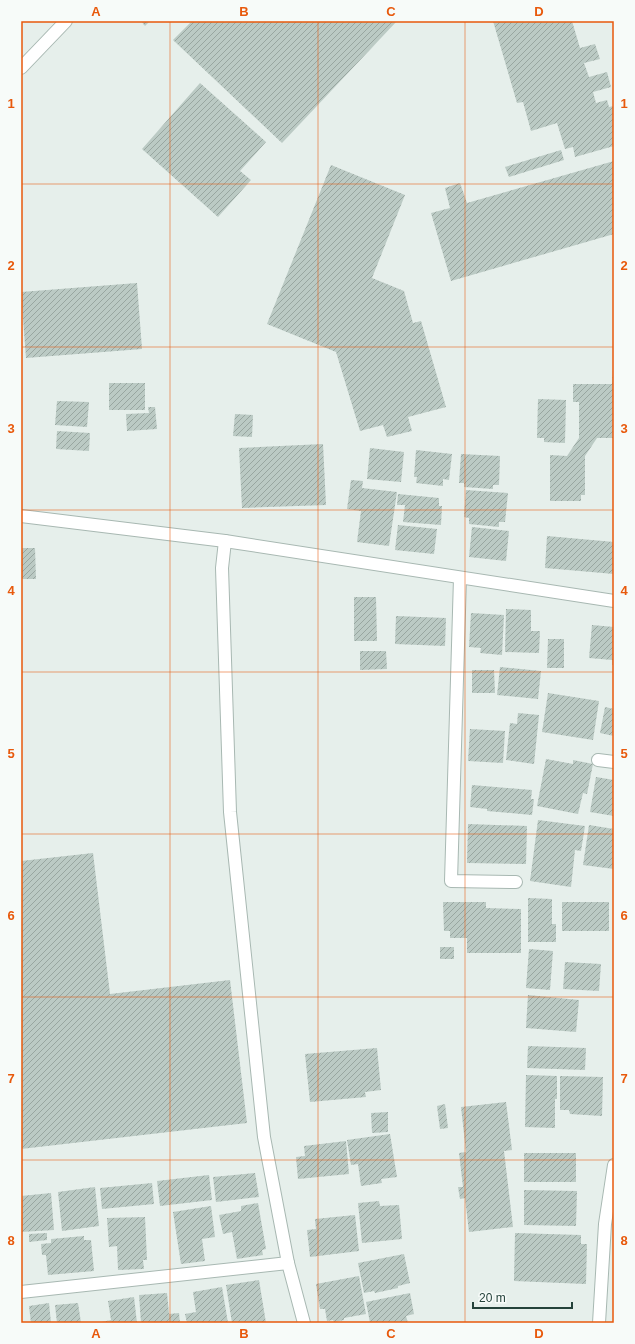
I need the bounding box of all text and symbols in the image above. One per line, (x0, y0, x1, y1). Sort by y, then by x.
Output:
text: A (91, 4, 101, 19)
text: B (239, 4, 249, 19)
text: C (386, 4, 396, 19)
text: D (534, 4, 544, 19)
text: 1 (7, 96, 15, 111)
text: 1 (620, 96, 628, 111)
text: 2 (7, 258, 15, 273)
text: 2 (620, 258, 628, 273)
text: 3 (7, 421, 15, 436)
text: 3 (620, 421, 628, 436)
text: 4 (7, 583, 15, 598)
text: 4 (620, 583, 628, 598)
text: 5 (7, 746, 15, 761)
text: 5 (620, 746, 628, 761)
text: 6 (7, 908, 15, 923)
text: 6 (620, 908, 628, 923)
text: 7 (7, 1071, 15, 1086)
text: 7 (620, 1071, 628, 1086)
text: 8 (7, 1233, 15, 1248)
text: 8 (620, 1233, 628, 1248)
scale bar (473, 1284, 572, 1310)
text: 20 m (479, 1291, 506, 1305)
text: A (91, 1326, 101, 1341)
text: B (239, 1326, 249, 1341)
text: C (386, 1326, 396, 1341)
text: D (534, 1326, 544, 1341)

